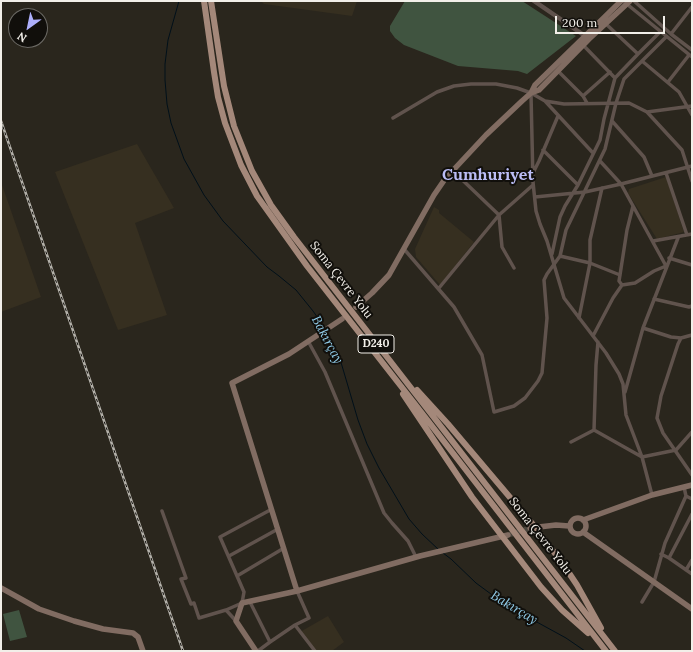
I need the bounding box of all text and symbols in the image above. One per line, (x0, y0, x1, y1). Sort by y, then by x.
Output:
north arrow (8, 8, 48, 48)
scale bar (557, 8, 667, 34)
text: 200 m (562, 15, 597, 30)
text: N (15, 29, 29, 45)
district label: Cumhuriyet (442, 165, 534, 185)
street label: Soma Çevre Yolu (306, 239, 376, 321)
water label: Bakırçay (308, 313, 346, 367)
road number: D240 (358, 335, 394, 353)
street label: Soma Çevre Yolu (505, 495, 575, 577)
water label: Bakırçay (488, 588, 540, 628)

